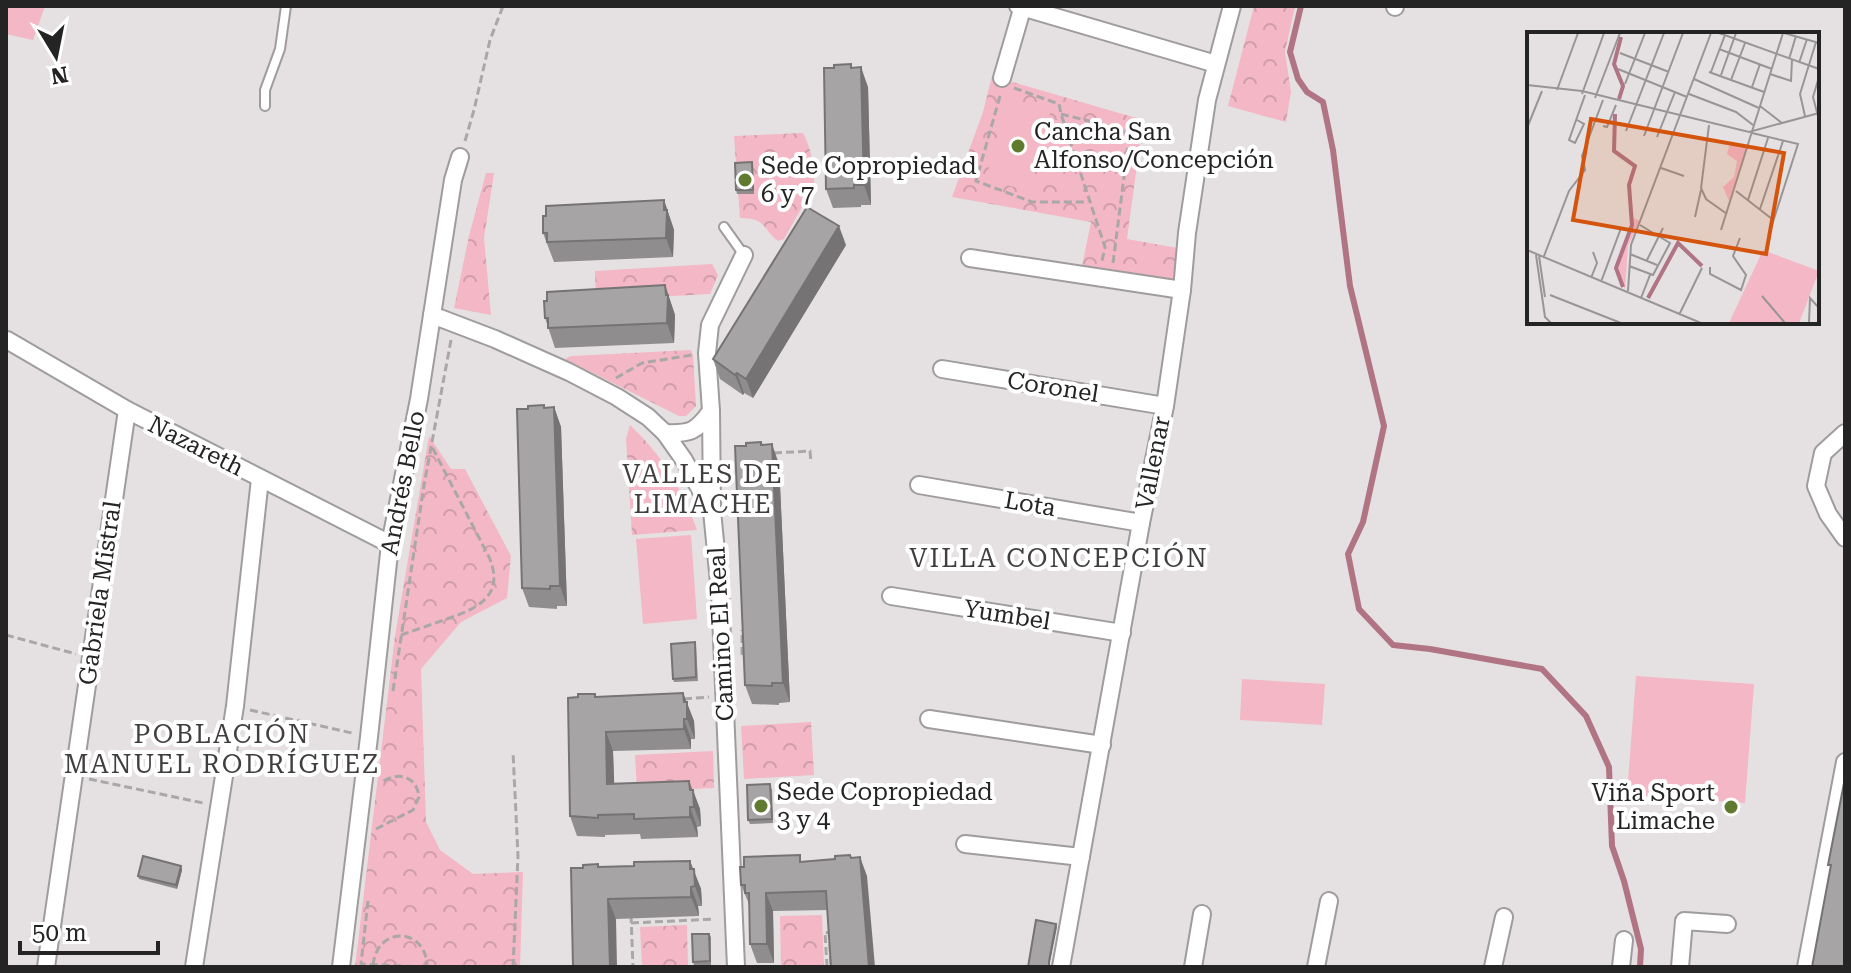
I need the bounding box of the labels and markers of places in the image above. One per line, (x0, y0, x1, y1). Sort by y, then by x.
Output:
place label: Cancha San Alfonso/Concepción (1034, 118, 1274, 174)
marker: Cancha San Alfonso/Concepción (1009, 137, 1027, 155)
place label: Sede Copropiedad 6 y 7 (761, 152, 977, 208)
marker: Sede Copropiedad 6 y 7 (736, 171, 754, 189)
place label: Sede Copropiedad 3 y 4 (777, 778, 993, 834)
place label: Viña Sport Limache (1591, 779, 1715, 835)
marker: Sede Copropiedad 3 y 4 (752, 797, 770, 815)
marker: Viña Sport Limache (1722, 798, 1740, 816)

